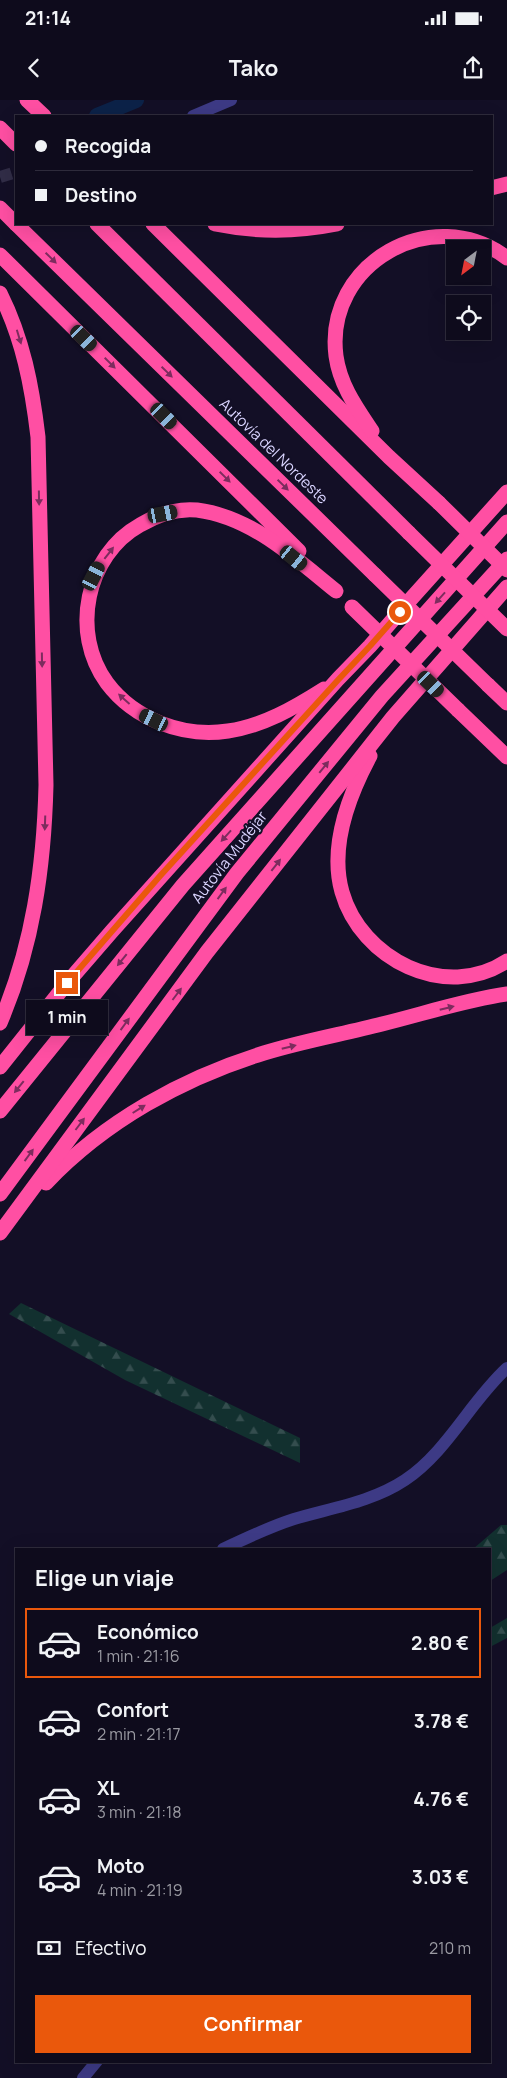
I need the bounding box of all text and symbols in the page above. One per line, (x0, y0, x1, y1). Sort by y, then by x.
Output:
text: 21:14 (25, 5, 71, 31)
text: Tako (229, 53, 278, 83)
icon: back (20, 54, 48, 82)
icon: share (459, 54, 487, 82)
text: Recogida (65, 133, 151, 159)
text: Destino (65, 182, 137, 208)
north arrow (446, 240, 491, 285)
map controls (446, 240, 491, 340)
one-way arrow (45, 252, 57, 264)
button: locate (446, 295, 491, 340)
car (67, 322, 100, 354)
one-way arrow (16, 330, 23, 345)
one-way arrow (103, 357, 115, 369)
one-way arrow (161, 365, 173, 377)
street label: Autovía del Nordeste (215, 394, 333, 509)
car (148, 400, 179, 432)
one-way arrow (219, 471, 231, 483)
one-way arrow (277, 479, 289, 491)
one-way arrow (35, 490, 43, 506)
car (146, 504, 179, 524)
car (277, 543, 310, 573)
one-way arrow (104, 546, 114, 560)
car (80, 559, 107, 593)
one-way arrow (434, 591, 445, 604)
route start (389, 601, 411, 623)
one-way arrow (39, 652, 47, 668)
car (414, 668, 447, 700)
one-way arrow (118, 693, 130, 705)
car (137, 707, 170, 733)
one-way arrow (318, 761, 329, 774)
street label: Autovía Mudéjar (186, 806, 272, 908)
one-way arrow (41, 815, 49, 831)
one-way arrow (220, 830, 232, 842)
one-way arrow (271, 859, 282, 872)
one-way arrow (216, 887, 227, 900)
one-way arrow (116, 954, 127, 967)
route end (56, 972, 78, 994)
one-way arrow (171, 988, 182, 1001)
callout: 1 min (26, 1000, 108, 1036)
one-way arrow (439, 1004, 454, 1012)
text: 1 min (47, 1006, 87, 1028)
one-way arrow (120, 1018, 131, 1031)
one-way arrow (281, 1043, 296, 1051)
one-way arrow (14, 1080, 25, 1093)
one-way arrow (133, 1104, 146, 1113)
one-way arrow (74, 1118, 85, 1131)
one-way arrow (24, 1148, 34, 1162)
text: Elige un viaje (35, 1563, 174, 1593)
text: Económico (97, 1619, 199, 1645)
icon: car (37, 1621, 82, 1666)
text: 2.80 € (411, 1630, 469, 1656)
text: 1 min · 21:16 (97, 1645, 180, 1667)
text: Confort (97, 1697, 169, 1723)
icon: car (37, 1699, 82, 1744)
text: 3.78 € (414, 1708, 469, 1734)
text: 2 min · 21:17 (97, 1723, 181, 1745)
text: XL (97, 1775, 120, 1801)
icon: car (37, 1777, 82, 1822)
text: 4.76 € (413, 1786, 469, 1812)
text: 3 min · 21:18 (97, 1801, 182, 1823)
text: Moto (97, 1853, 144, 1879)
icon: car (37, 1855, 82, 1900)
text: 3.03 € (412, 1864, 469, 1890)
text: 4 min · 21:19 (97, 1879, 183, 1901)
icon: cash (35, 1934, 63, 1962)
text: Efectivo (75, 1935, 146, 1961)
text: 210 m (429, 1937, 471, 1959)
button: Confirmar (35, 1995, 471, 2053)

